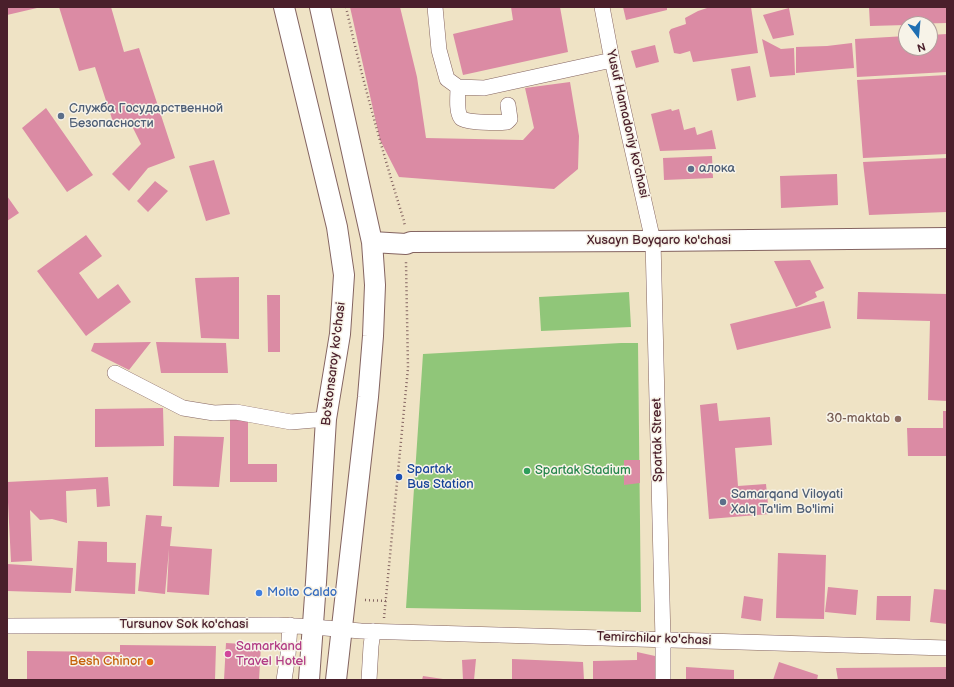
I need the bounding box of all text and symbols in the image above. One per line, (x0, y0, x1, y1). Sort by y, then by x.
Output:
north arrow (898, 16, 938, 56)
text: N (915, 40, 927, 54)
street label: Yusuf Hamadoniy ko'chasi (602, 48, 652, 200)
place label: Служба Государственной Безопасности (69, 101, 223, 132)
marker: Служба Государственной Безопасности (56, 111, 66, 121)
place label: алока (699, 161, 735, 177)
marker: алока (686, 164, 696, 174)
street label: Xusayn Boyqaro ko'chasi (587, 233, 731, 249)
street label: Bo'stonsaroy ko'chasi (319, 301, 349, 427)
street label: Spartak Street (649, 398, 667, 482)
place label: 30-maktab (826, 411, 890, 427)
marker: 30-maktab (893, 414, 903, 424)
place label: Spartak Bus Station (407, 462, 474, 493)
place label: Spartak Stadium (535, 463, 631, 479)
marker: Spartak Stadium (522, 466, 532, 476)
marker: Spartak Bus Station (394, 472, 404, 482)
place label: Samarqand Viloyati Xalq Ta'lim Bo'limi (731, 487, 843, 518)
marker: Samarqand Viloyati Xalq Ta'lim Bo'limi (718, 497, 728, 507)
place label: Molto Caldo (267, 585, 337, 601)
marker: Molto Caldo (254, 588, 264, 598)
street label: Tursunov Sok ko'chasi (120, 617, 248, 633)
street label: Temirchilar ko'chasi (596, 629, 712, 649)
place label: Samarkand Travel Hotel (236, 639, 306, 670)
marker: Samarkand Travel Hotel (223, 649, 233, 659)
place label: Besh Chinor (69, 654, 142, 670)
marker: Besh Chinor (145, 657, 155, 667)

